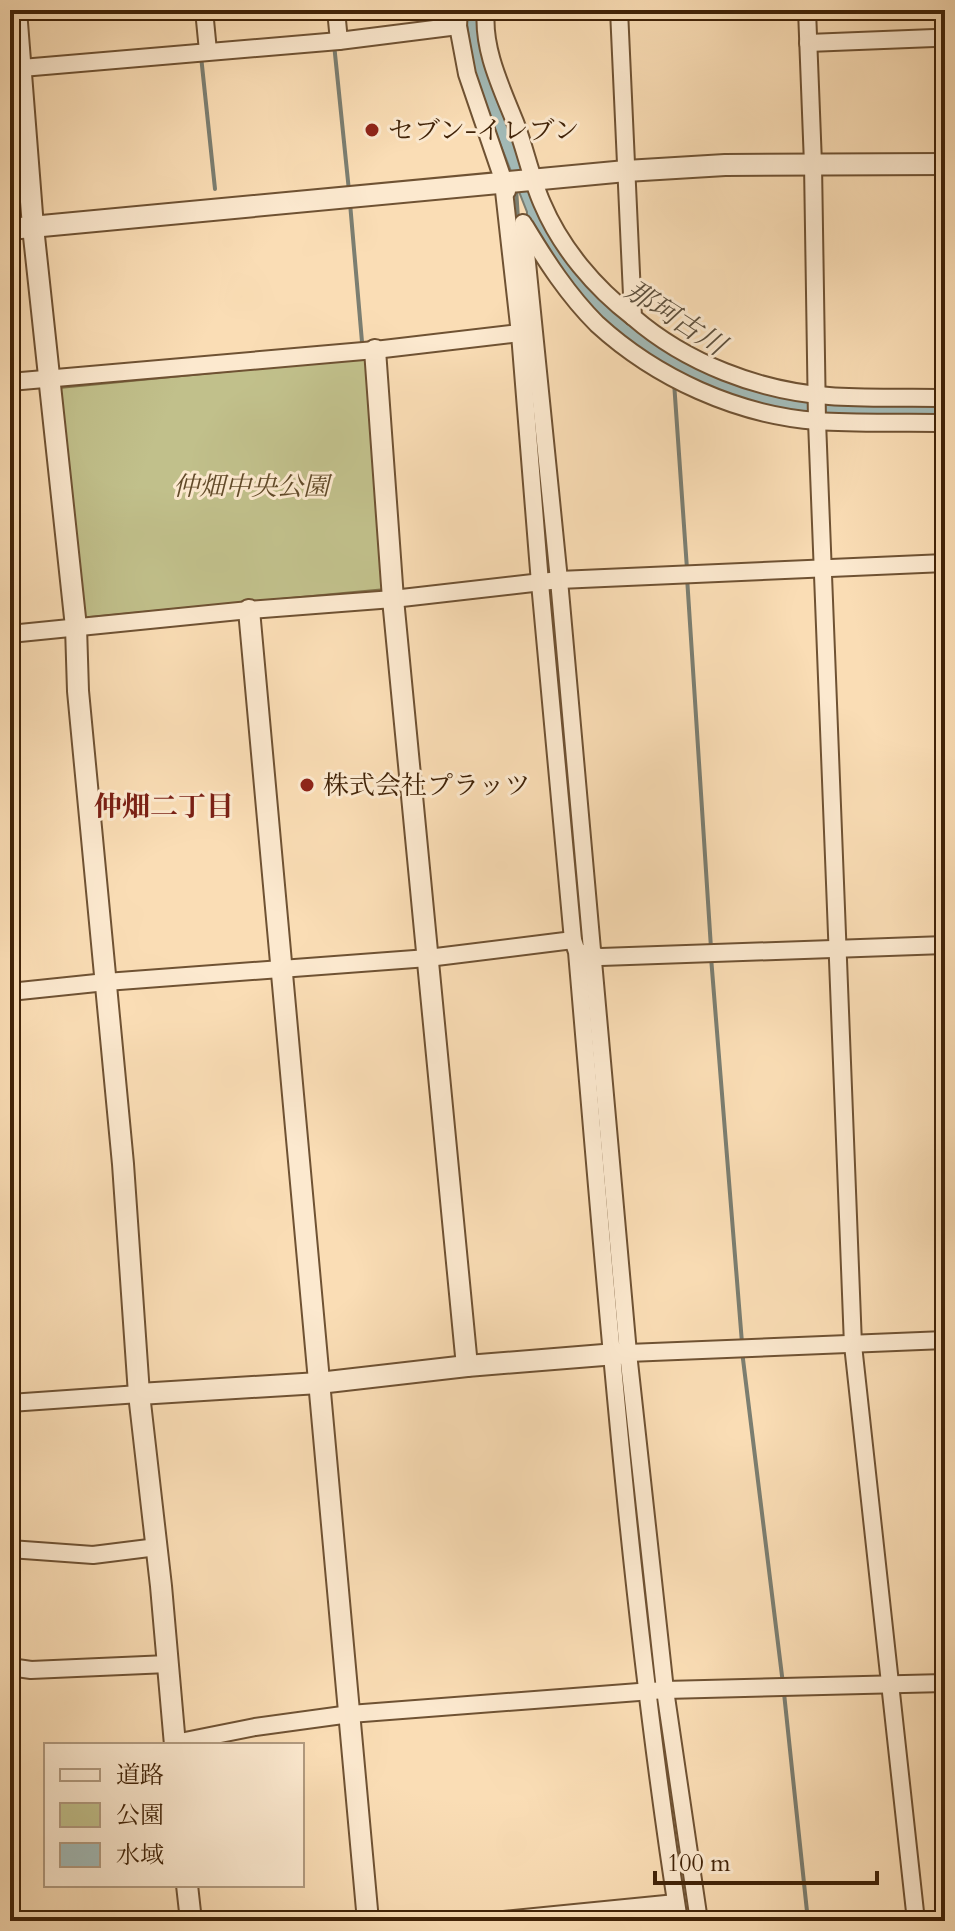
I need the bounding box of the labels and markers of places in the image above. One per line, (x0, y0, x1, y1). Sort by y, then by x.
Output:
place label: セブン-イレブン (388, 113, 580, 148)
marker: セブン-イレブン (363, 121, 381, 139)
place label: 株式会社プラッツ (323, 768, 530, 803)
marker: 株式会社プラッツ (298, 776, 316, 794)

